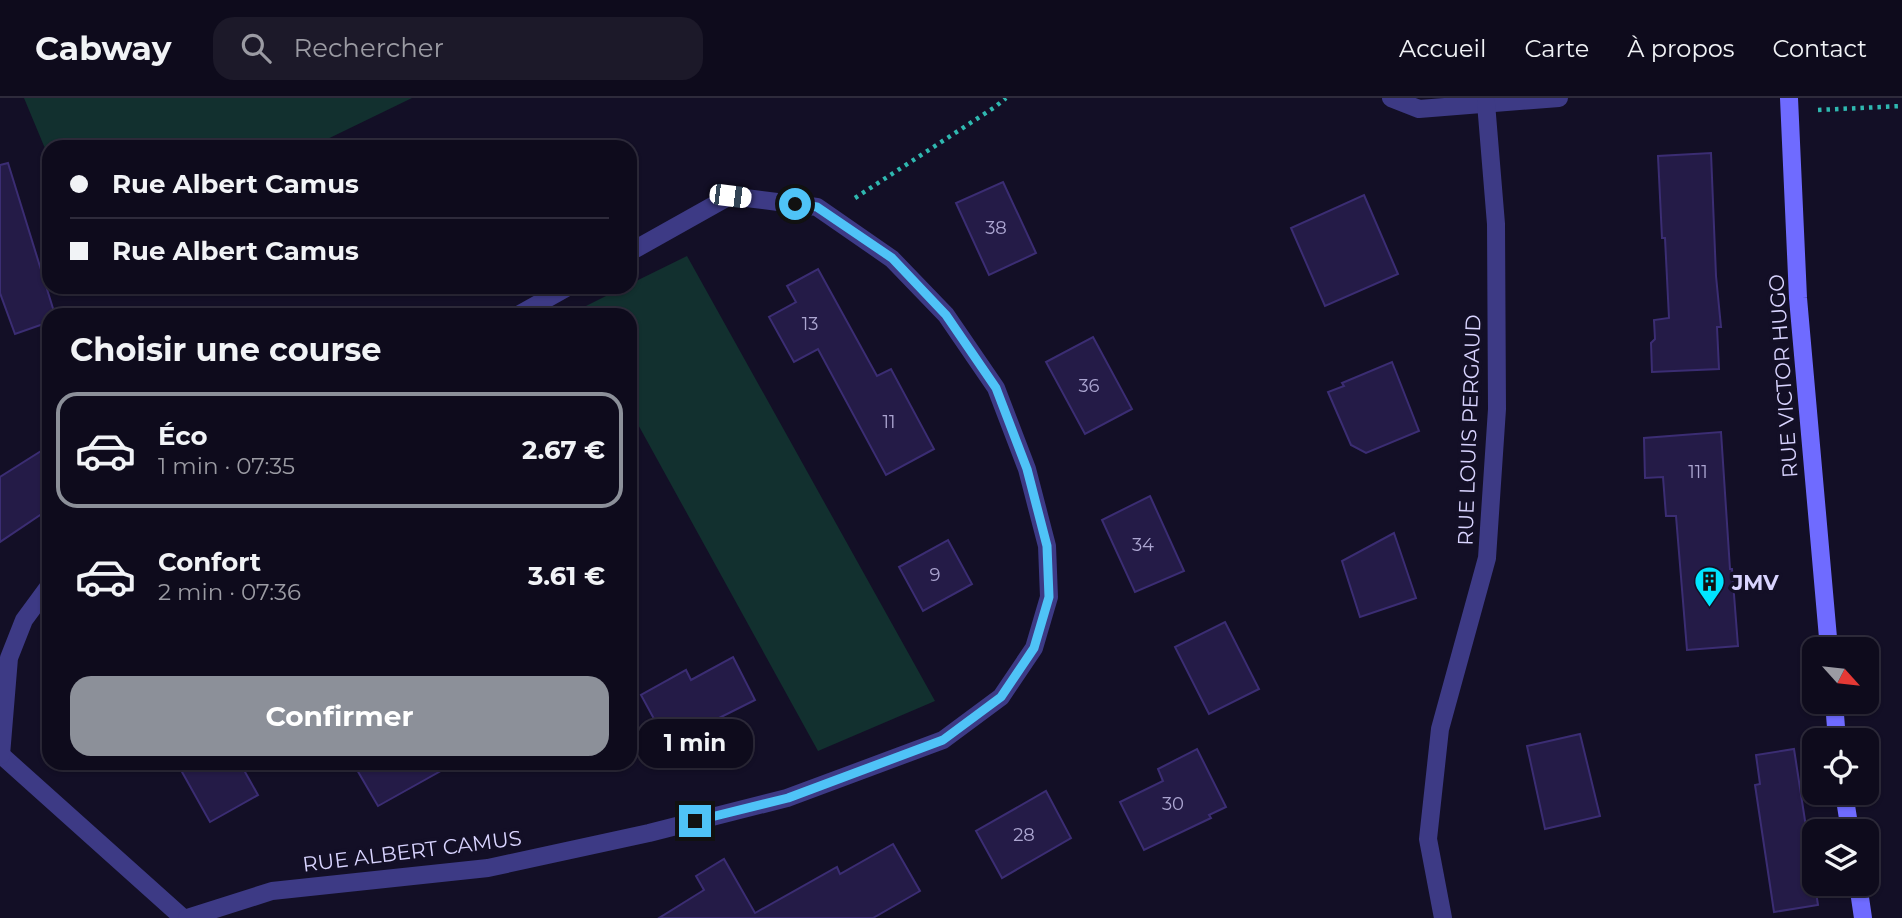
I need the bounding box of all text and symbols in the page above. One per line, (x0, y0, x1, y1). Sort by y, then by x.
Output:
search box (213, 17, 703, 80)
text: Cabway (35, 28, 171, 68)
icon: search (237, 29, 275, 67)
text: Rechercher (293, 32, 444, 64)
text: Accueil (1399, 34, 1486, 63)
text: Carte (1524, 34, 1589, 63)
text: À propos (1627, 34, 1734, 63)
text: Contact (1772, 34, 1867, 63)
text: Rue Albert Camus (112, 168, 359, 200)
car (708, 183, 753, 209)
route start (779, 188, 811, 220)
house number: 38 (985, 217, 1007, 239)
text: Rue Albert Camus (112, 235, 359, 267)
street label: RUE VICTOR HUGO (1763, 273, 1803, 479)
house number: 13 (802, 313, 818, 335)
street label: RUE LOUIS PERGAUD (1452, 314, 1486, 546)
text: Choisir une course (70, 330, 382, 369)
house number: 36 (1078, 375, 1100, 397)
house number: 11 (883, 411, 896, 433)
icon: car (74, 419, 137, 482)
text: Éco (158, 420, 208, 452)
text: 2.67 € (522, 434, 605, 466)
text: 1 min · 07:35 (158, 452, 295, 480)
house number: 111 (1688, 461, 1708, 483)
house number: 34 (1132, 534, 1154, 556)
icon: car (74, 545, 137, 608)
text: Confort (158, 546, 261, 578)
text: 3.61 € (528, 560, 605, 592)
house number: 9 (930, 564, 941, 586)
building icon: JMV (1692, 565, 1726, 609)
place label: JMV (1731, 570, 1779, 595)
text: 2 min · 07:36 (158, 578, 301, 606)
north arrow (1802, 637, 1880, 714)
map controls (1802, 637, 1879, 896)
button: Confirmer (70, 676, 609, 756)
callout: 1 min (637, 720, 753, 768)
button: locate (1802, 728, 1879, 805)
text: 1 min (664, 729, 726, 757)
house number: 30 (1162, 793, 1184, 815)
route end (679, 805, 711, 837)
button: layers (1802, 819, 1879, 896)
house number: 28 (1013, 824, 1035, 846)
street label: RUE ALBERT CAMUS (301, 825, 523, 877)

